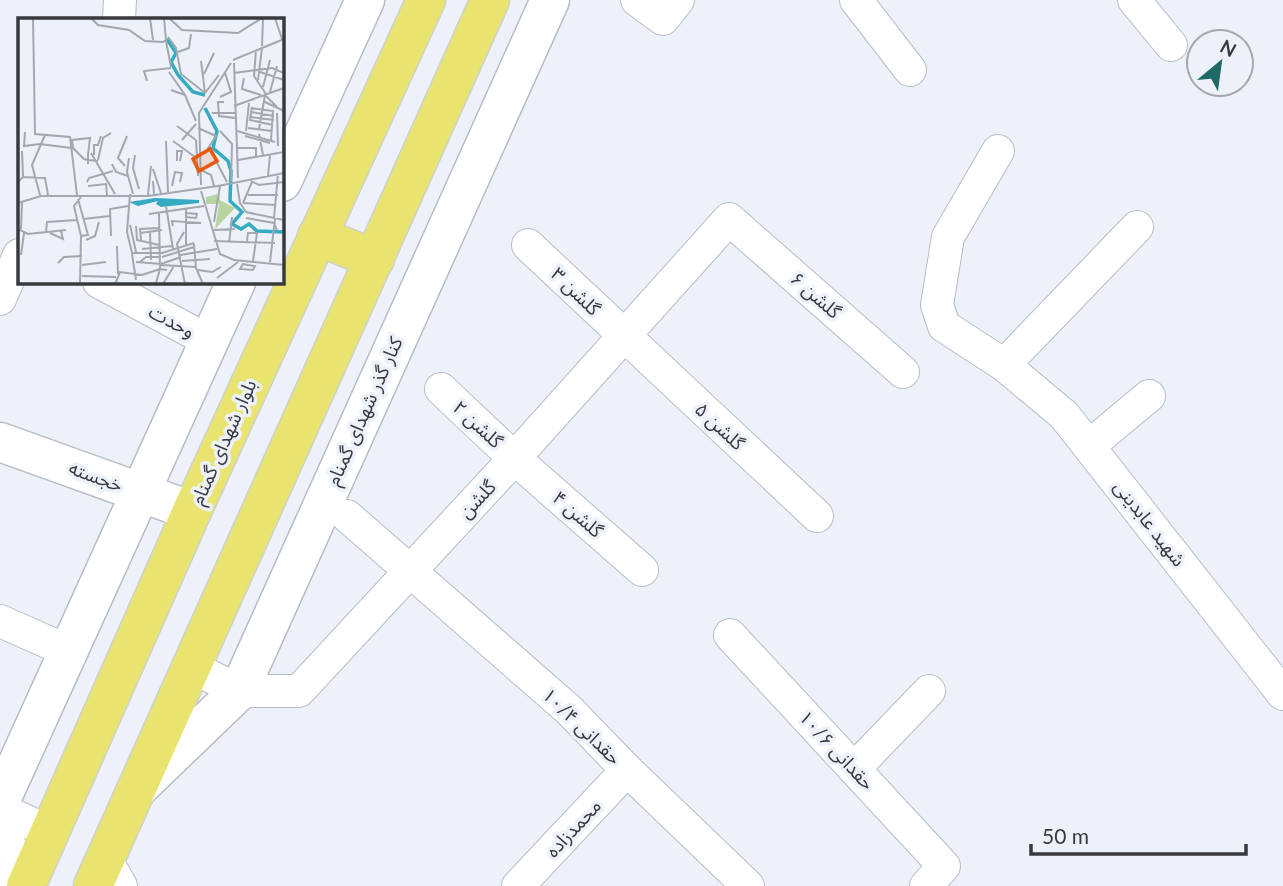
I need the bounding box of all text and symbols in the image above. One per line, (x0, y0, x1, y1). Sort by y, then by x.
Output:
inset map (18, 18, 284, 284)
north arrow (1185, 28, 1255, 98)
text: N (1217, 34, 1240, 61)
street label: گلشن ۳ (546, 262, 606, 321)
street label: گلشن ۶ (786, 266, 847, 324)
street label: وحدت (145, 299, 199, 343)
street label: کنار گذر شهدای گمنام (320, 332, 411, 490)
street label: بلوار شهدای گمنام (185, 376, 264, 510)
street label: گلشن ۲ (448, 395, 509, 454)
street label: گلشن ۵ (690, 397, 751, 456)
street label: خجسته (66, 455, 126, 496)
street label: گلشن (453, 474, 501, 523)
street label: شهید عابدینی (1109, 475, 1191, 571)
street label: گلشن ۴ (548, 485, 609, 543)
street label: حقدانی ۱۰/۴ (538, 682, 626, 770)
street label: حقدانی ۱۰/۶ (794, 705, 880, 795)
street label: محمدزاده (540, 794, 606, 862)
scale bar (1031, 812, 1246, 856)
text: 50 m (1042, 823, 1089, 848)

